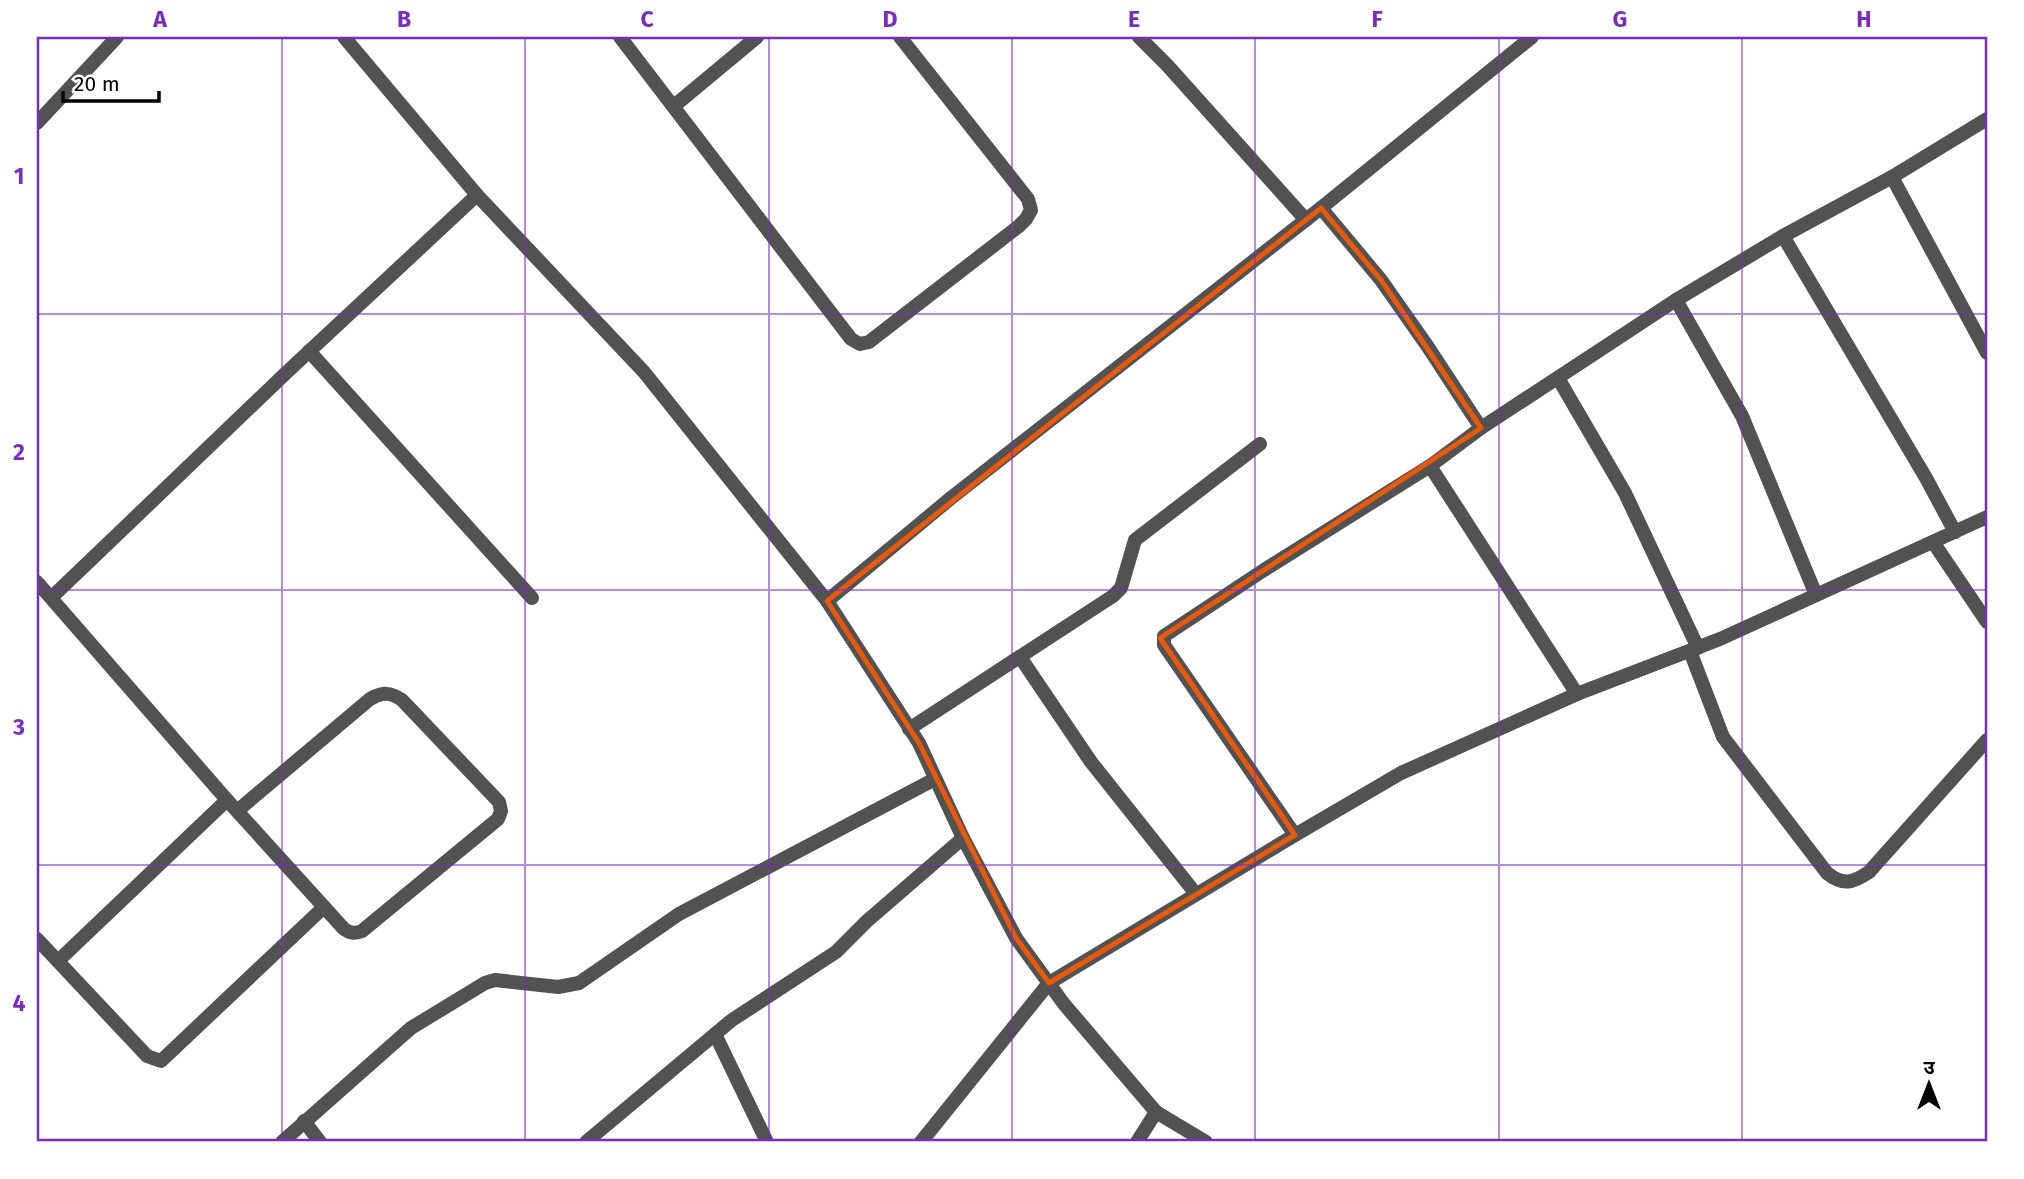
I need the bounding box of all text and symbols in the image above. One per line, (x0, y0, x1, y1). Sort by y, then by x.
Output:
text: A (152, 5, 167, 33)
text: B (397, 5, 411, 33)
text: C (640, 5, 654, 33)
text: D (883, 5, 898, 33)
text: E (1128, 5, 1140, 33)
text: F (1371, 5, 1383, 33)
text: G (1613, 5, 1627, 33)
text: H (1856, 5, 1872, 33)
scale bar (63, 60, 159, 104)
text: 20 m (74, 71, 120, 97)
text: 1 (14, 162, 24, 190)
text: 2 (13, 438, 25, 466)
text: 3 (12, 713, 25, 741)
text: 4 (13, 989, 26, 1017)
north arrow (1895, 1050, 1965, 1120)
text: उ (1923, 1056, 1935, 1079)

